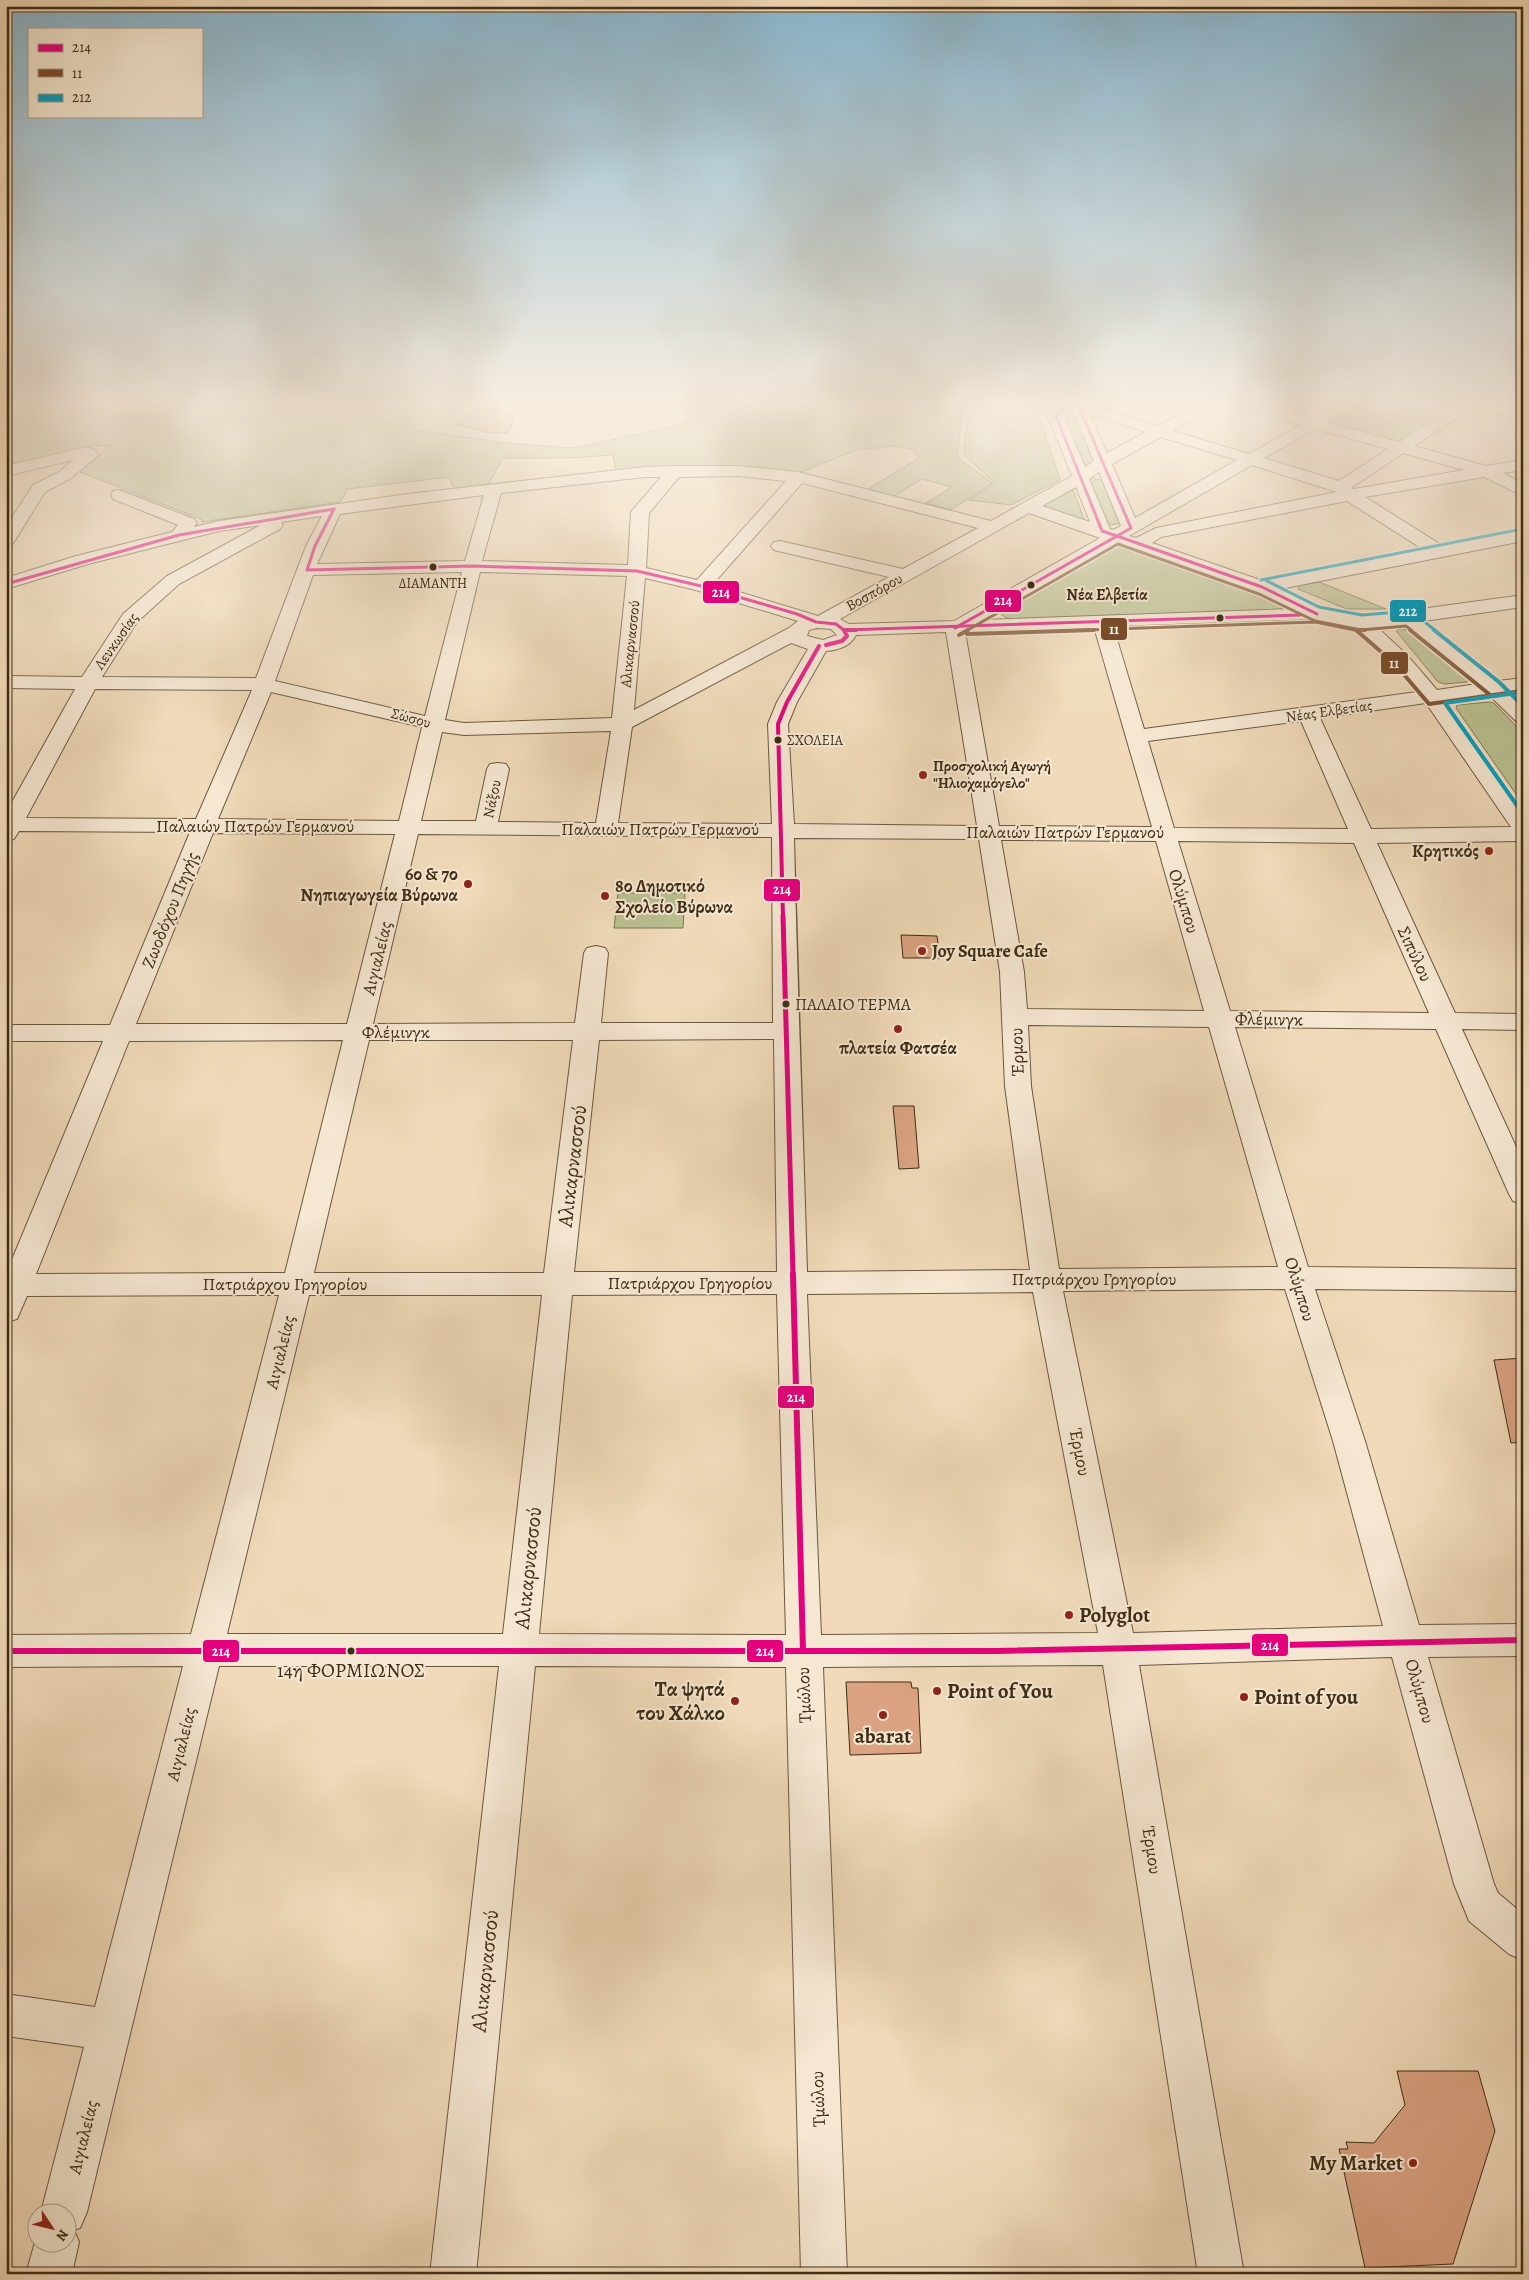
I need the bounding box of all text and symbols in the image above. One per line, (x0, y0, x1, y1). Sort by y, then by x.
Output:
legend (28, 28, 202, 118)
text: 214 (72, 37, 91, 57)
text: 11 (72, 63, 82, 83)
text: 212 (72, 87, 91, 107)
marker: ΔΙΑΜΑΝΤΗ (428, 562, 438, 572)
street label: Βοσπόρου (842, 568, 906, 616)
place label: ΔΙΑΜΑΝΤΗ (399, 574, 467, 593)
line badge: 214 (702, 580, 740, 604)
unlabelled marker (1026, 580, 1036, 590)
text: 214 (712, 583, 731, 602)
district label: Νέα Ελβετία (1066, 584, 1148, 606)
line badge: 214 (984, 589, 1022, 613)
text: 214 (994, 591, 1013, 610)
street label: Αλικαρνασσού (615, 599, 645, 690)
line badge: 212 (1389, 599, 1427, 623)
text: 212 (1399, 602, 1418, 621)
street label: Λευκωσίας (89, 609, 143, 674)
unlabelled marker (1215, 613, 1225, 623)
line badge: 11 (1100, 617, 1128, 641)
text: 11 (1109, 620, 1119, 639)
line badge: 11 (1380, 651, 1409, 675)
text: 11 (1389, 654, 1399, 673)
street label: Νέας Ελβετίας (1284, 695, 1374, 727)
street label: Σώσου (389, 703, 433, 733)
place label: ΣΧΟΛΕΙΑ (787, 731, 844, 750)
marker: ΣΧΟΛΕΙΑ (773, 735, 783, 745)
place label: Προσχολική Αγωγή "Ηλιοχαμόγελο" (933, 756, 1051, 793)
marker: Προσχολική Αγωγή "Ηλιοχαμόγελο" (917, 769, 929, 781)
street label: Νάξου (478, 778, 506, 820)
street label: Παλαιών Πατρών Γερμανού (156, 814, 354, 838)
street label: Παλαιών Πατρών Γερμανού (561, 817, 759, 841)
street label: Παλαιών Πατρών Γερμανού (966, 820, 1164, 844)
place label: Κρητικός (1412, 839, 1479, 863)
marker: Κρητικός (1483, 845, 1495, 857)
street label: Ζωοδόχου Πηγής (136, 848, 204, 972)
place label: 6ο & 7ο Νηπιαγωγεία Βύρωνα (300, 862, 458, 907)
street label: Ολύμπου (1163, 866, 1205, 936)
place label: 8ο Δημοτικό Σχολείο Βύρωνα (615, 874, 734, 919)
marker: 6ο & 7ο Νηπιαγωγεία Βύρωνα (462, 878, 474, 890)
line badge: 214 (763, 878, 801, 902)
text: 214 (773, 880, 792, 899)
marker: 8ο Δημοτικό Σχολείο Βύρωνα (599, 890, 611, 902)
street label: Αιγιαλείας (356, 919, 398, 998)
street label: Σιπύλου (1392, 922, 1438, 986)
place label: Joy Square Cafe (932, 939, 1048, 963)
marker: Joy Square Cafe (916, 945, 928, 957)
place label: ΠΑΛΑΙΟ ΤΕΡΜΑ (795, 993, 912, 1016)
marker: ΠΑΛΑΙΟ ΤΕΡΜΑ (781, 999, 791, 1009)
street label: Φλέμινγκ (1235, 1006, 1304, 1032)
street label: Φλέμινγκ (362, 1020, 431, 1044)
marker: πλατεία Φατσέα (892, 1023, 904, 1035)
street label: Έρμου (1004, 1027, 1030, 1077)
place label: πλατεία Φατσέα (839, 1036, 958, 1060)
street label: Αλικαρνασσού (551, 1104, 593, 1229)
street label: Ολύμπου (1279, 1254, 1321, 1324)
street label: Πατριάρχου Γρηγορίου (1011, 1267, 1177, 1291)
street label: Πατριάρχου Γρηγορίου (607, 1271, 773, 1295)
street label: Πατριάρχου Γρηγορίου (202, 1272, 368, 1296)
street label: Αιγιαλείας (259, 1313, 301, 1392)
line badge: 214 (777, 1385, 815, 1409)
text: 214 (787, 1388, 806, 1407)
street label: Έρμου (1064, 1426, 1096, 1478)
street label: Αλικαρνασσού (508, 1506, 548, 1631)
place label: Polyglot (1079, 1601, 1150, 1629)
marker: Polyglot (1063, 1609, 1075, 1621)
line badge: 214 (1251, 1633, 1289, 1657)
text: 214 (1261, 1636, 1280, 1655)
line badge: 214 (202, 1639, 240, 1663)
line badge: 214 (746, 1639, 784, 1663)
text: 214 (212, 1642, 231, 1661)
text: 214 (756, 1642, 775, 1661)
marker: 14η ΦΟΡΜΙΩΝΟΣ (346, 1646, 356, 1656)
street label: Ολύμπου (1399, 1656, 1441, 1726)
place label: 14η ΦΟΡΜΙΩΝΟΣ (277, 1657, 425, 1684)
street label: Τμώλου (791, 1667, 817, 1723)
place label: Τα ψητά του Χάλκο (635, 1675, 725, 1727)
place label: Point of You (947, 1677, 1054, 1705)
place label: Point of you (1254, 1683, 1359, 1711)
marker: Point of You (931, 1685, 943, 1697)
marker: Point of you (1238, 1691, 1250, 1703)
marker: Τα ψητά του Χάλκο (729, 1695, 741, 1707)
street label: Αιγιαλείας (160, 1705, 202, 1784)
marker: abarat (877, 1709, 889, 1721)
place label: abarat (855, 1722, 911, 1750)
street label: Έρμου (1136, 1824, 1168, 1876)
street label: Αλικαρνασσού (465, 1909, 505, 2034)
street label: Τμώλου (805, 2071, 831, 2127)
street label: Αιγιαλείας (62, 2098, 104, 2177)
place label: My Market (1309, 2149, 1403, 2177)
marker: My Market (1407, 2157, 1419, 2169)
north arrow (28, 2202, 78, 2252)
text: N (52, 2226, 73, 2245)

